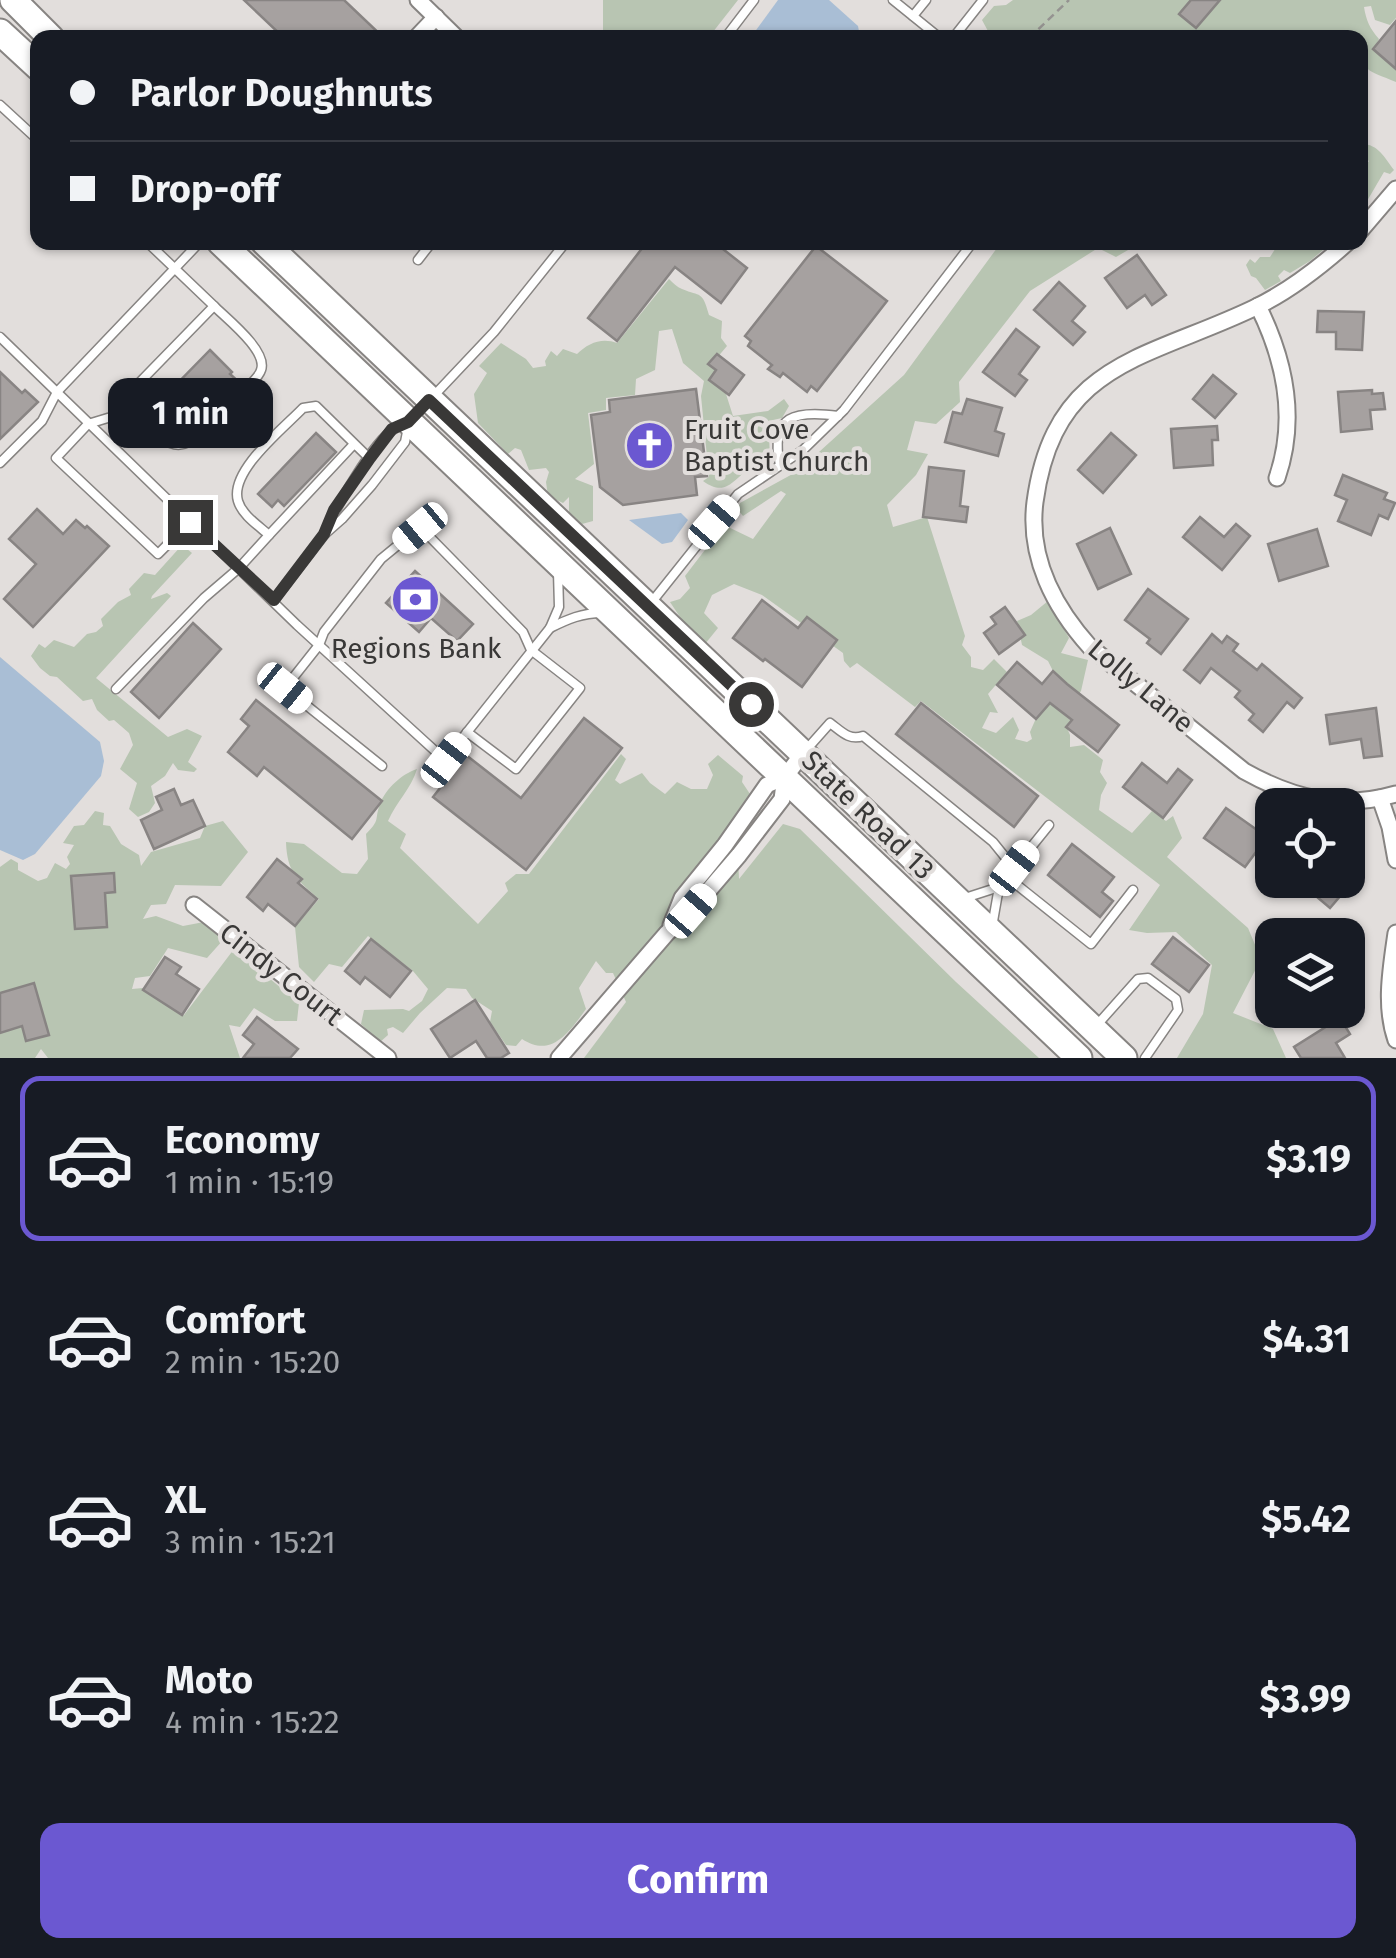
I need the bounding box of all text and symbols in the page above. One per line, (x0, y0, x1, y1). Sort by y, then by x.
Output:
text: Parlor Doughnuts (130, 70, 433, 116)
text: Drop-off (130, 166, 278, 212)
callout: 1 min (108, 377, 272, 447)
text: 1 min (152, 394, 229, 432)
place label: Fruit Cove Baptist Church (684, 413, 869, 478)
church icon: Fruit Cove Baptist Church (623, 419, 675, 471)
car (683, 490, 745, 554)
car (387, 497, 453, 559)
route end (168, 500, 213, 545)
bank icon: Regions Bank (390, 574, 442, 626)
place label: Regions Bank (331, 632, 502, 665)
street label: Lolly Lane (1082, 632, 1200, 740)
car (252, 657, 318, 719)
route start (729, 682, 774, 727)
car (416, 727, 476, 793)
street label: State Road 13 (795, 744, 941, 886)
map controls (1255, 788, 1365, 1028)
button: locate (1255, 788, 1365, 898)
car (984, 835, 1044, 901)
car (660, 879, 722, 943)
street label: Cindy Court (213, 916, 350, 1033)
button: layers (1255, 918, 1365, 1028)
icon: car (45, 1114, 135, 1204)
text: Economy (165, 1117, 320, 1163)
text: $3.19 (1266, 1136, 1351, 1182)
text: 1 min · 15:19 (165, 1163, 334, 1201)
icon: car (45, 1294, 135, 1384)
text: Comfort (165, 1297, 306, 1343)
text: $4.31 (1262, 1316, 1351, 1362)
text: 2 min · 15:20 (165, 1343, 340, 1381)
icon: car (45, 1474, 135, 1564)
text: XL (165, 1477, 207, 1523)
text: $5.42 (1261, 1496, 1351, 1542)
text: 3 min · 15:21 (165, 1523, 336, 1561)
icon: car (45, 1654, 135, 1744)
text: Moto (165, 1657, 253, 1703)
text: $3.99 (1260, 1676, 1351, 1722)
text: 4 min · 15:22 (165, 1703, 340, 1741)
button: Confirm (40, 1823, 1356, 1938)

